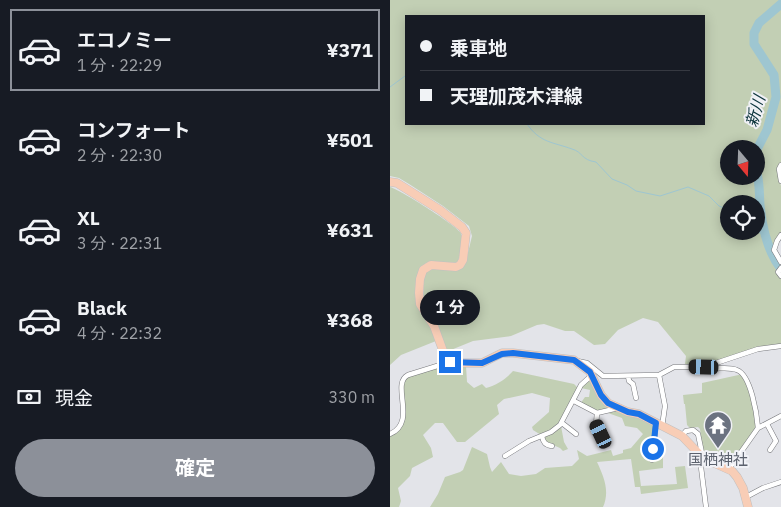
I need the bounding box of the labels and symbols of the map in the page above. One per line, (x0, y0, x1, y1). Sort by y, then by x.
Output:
water label: 新川 (741, 91, 770, 129)
north arrow (720, 140, 765, 185)
callout: 1 分 (420, 290, 480, 324)
route end (439, 351, 461, 373)
car (688, 359, 719, 375)
temple icon: 国栖神社 (703, 410, 733, 449)
car (587, 417, 614, 451)
route start (642, 438, 664, 460)
place label: 国栖神社 (688, 450, 748, 469)

